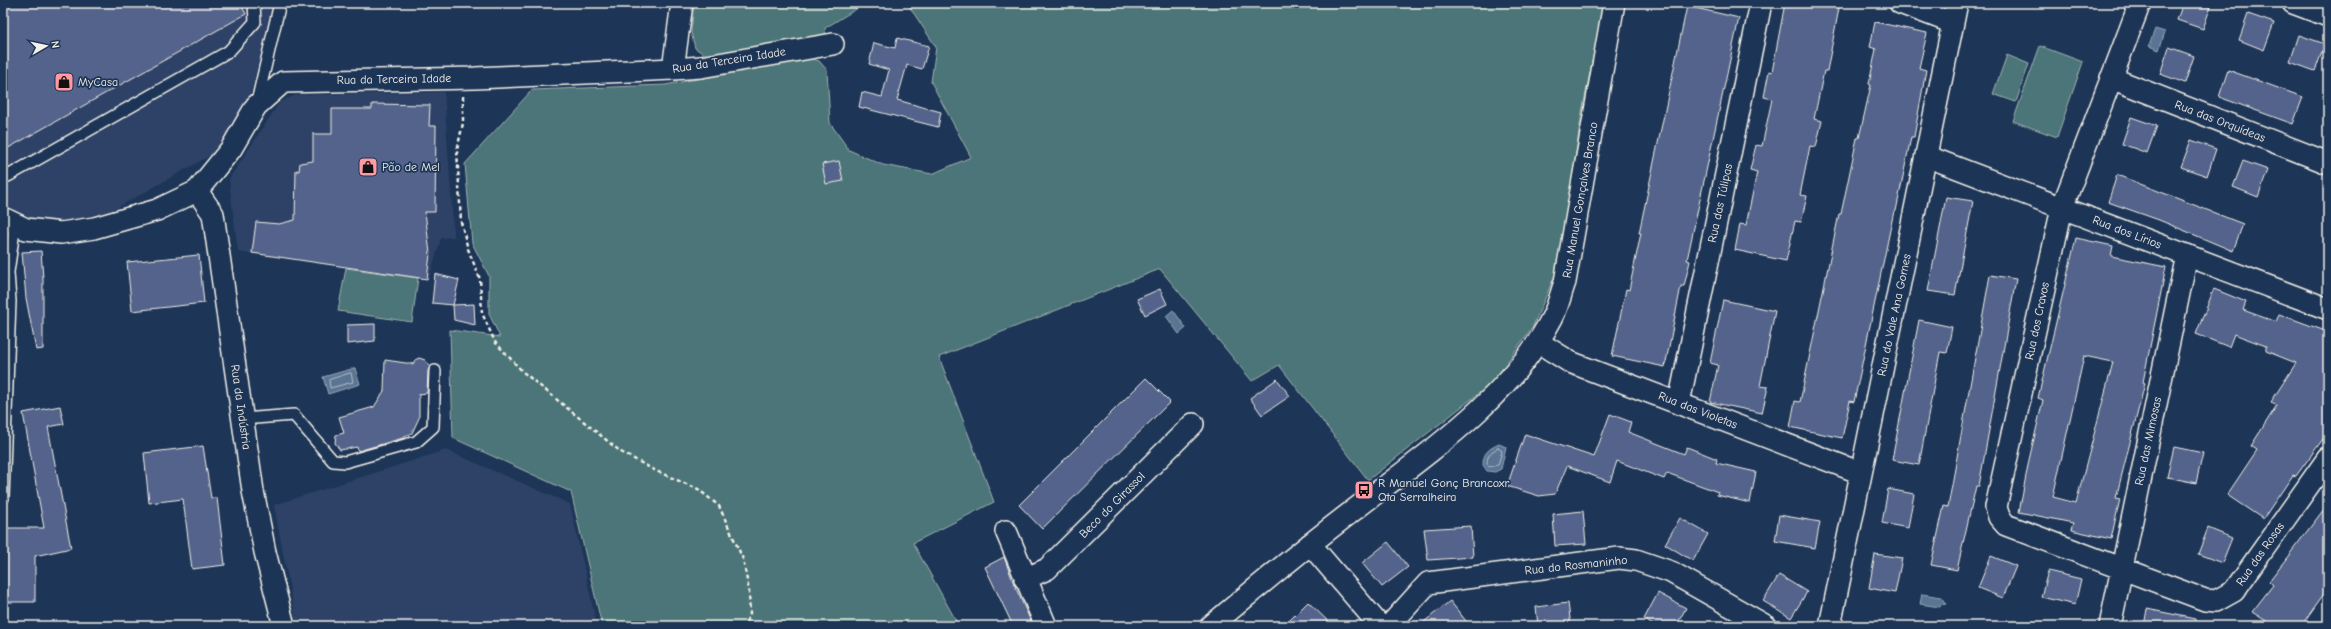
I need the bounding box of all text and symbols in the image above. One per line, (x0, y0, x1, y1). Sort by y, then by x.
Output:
north arrow (26, 26, 66, 66)
text: N (48, 40, 62, 49)
street label: Rua da Terceira Idade (671, 44, 787, 76)
shop icon: MyCasa (53, 71, 75, 93)
street label: Rua da Terceira Idade (337, 71, 451, 87)
place label: MyCasa (78, 75, 118, 89)
street label: Rua das Orquídeas (2173, 97, 2267, 145)
street label: Rua Manuel Gonçalves Branco (1559, 121, 1601, 279)
shop icon: Pão de Mel (357, 156, 379, 178)
place label: Pão de Mel (382, 160, 440, 174)
street label: Rua das Túlipas (1705, 162, 1735, 244)
street label: Rua dos Lírios (2091, 212, 2163, 252)
street label: Rua do Vale Ana Gomes (1874, 253, 1914, 377)
street label: Rua dos Cravos (2022, 281, 2052, 361)
street label: Rua da Indústria (228, 363, 254, 451)
street label: Rua das Violetas (1657, 389, 1739, 431)
street label: Rua das Mimosas (2132, 395, 2164, 487)
street label: Beco do Girassol (1076, 469, 1148, 541)
place label: R Manuel Gonç Brancoxr Qta Serralheira (1378, 476, 1510, 504)
bus stop icon: R Manuel Gonç Brancoxr Qta Serralheira (1353, 479, 1375, 501)
street label: Rua das Rosas (2233, 519, 2287, 589)
street label: Rua do Rosmaninho (1524, 553, 1628, 577)

